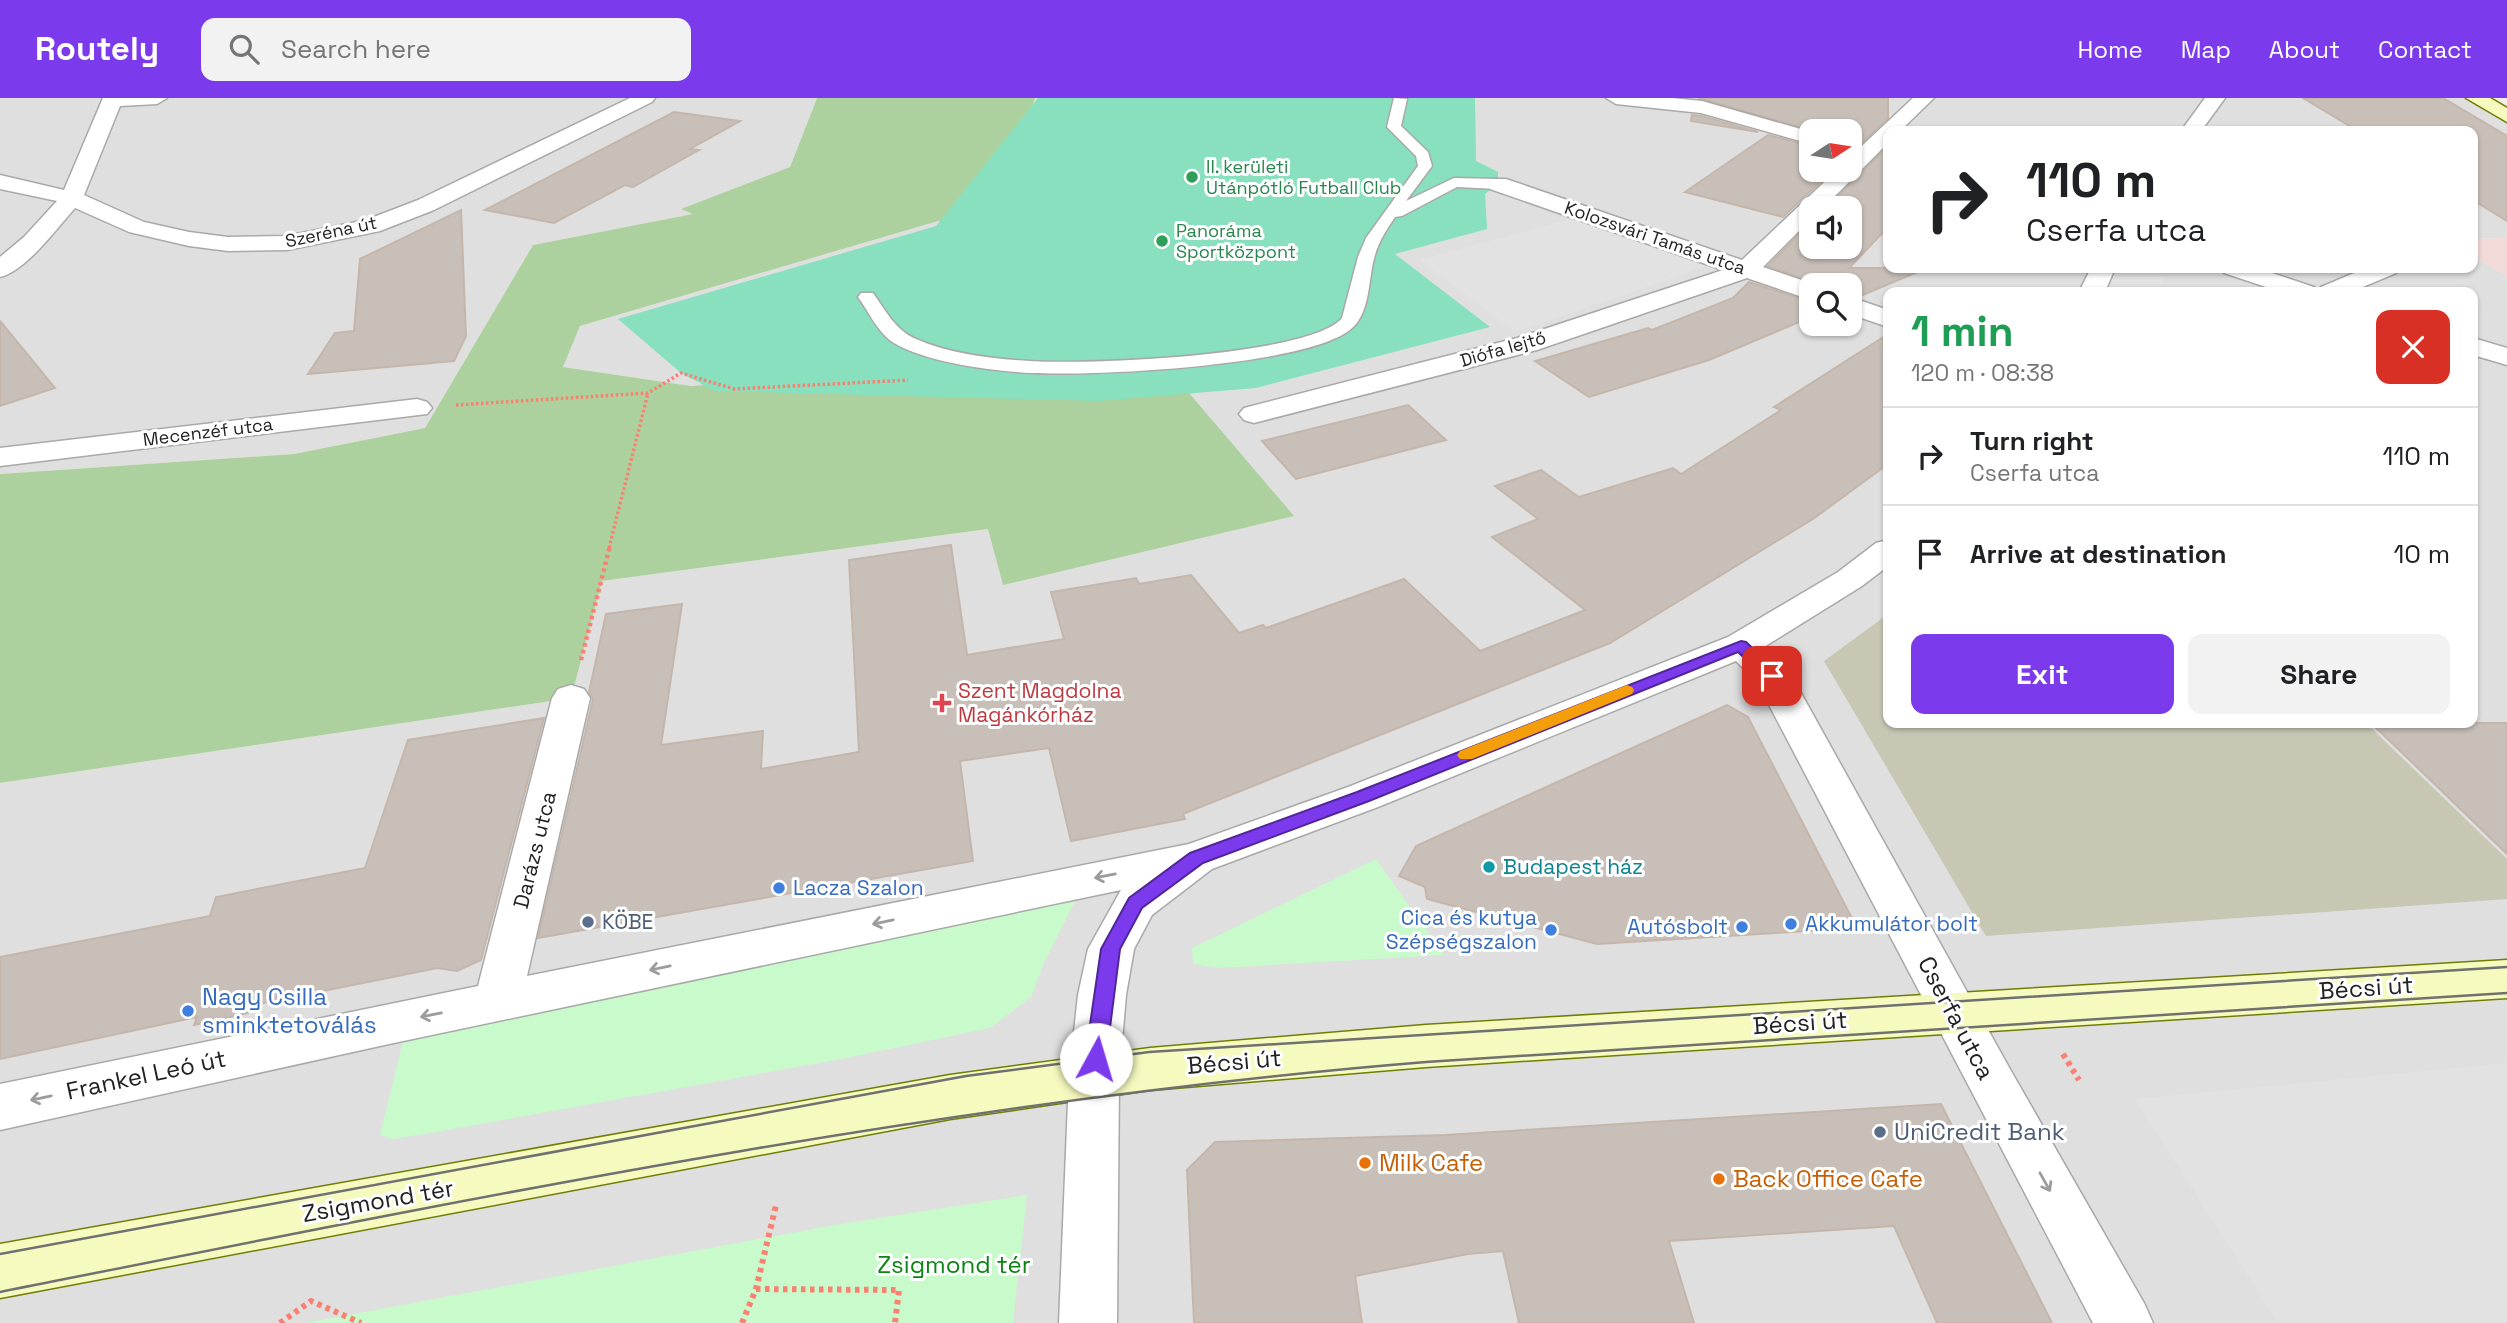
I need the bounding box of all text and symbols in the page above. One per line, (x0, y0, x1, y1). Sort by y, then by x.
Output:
search box (201, 18, 691, 81)
text: Routely (35, 28, 159, 70)
icon: search (225, 30, 263, 68)
text: Search here (281, 32, 431, 66)
text: Home (2077, 34, 2143, 65)
text: Map (2181, 34, 2231, 65)
text: About (2269, 34, 2340, 65)
text: Contact (2378, 34, 2472, 65)
north arrow (1799, 119, 1862, 182)
map controls (1799, 119, 1862, 336)
text: 110 m (2026, 149, 2156, 211)
icon: right (1911, 154, 2002, 245)
place label: II. kerületi Utánpótló Futball Club (1206, 155, 1401, 199)
marker: II. kerületi Utánpótló Futball Club (1184, 169, 1200, 185)
street label: Kolozsvári Tamás utca (1562, 196, 1749, 279)
button: sound (1799, 196, 1862, 259)
text: Cserfa utca (2026, 210, 2206, 250)
street label: Szeréna út (283, 211, 379, 252)
place label: Panoráma Sportközpont (1176, 219, 1296, 263)
marker: Panoráma Sportközpont (1154, 233, 1170, 249)
button: search (1799, 273, 1862, 336)
text: 1 min (1911, 305, 2014, 358)
button: close (2376, 310, 2450, 384)
street label: Diófa lejtő (1457, 325, 1549, 372)
text: 120 m · 08:38 (1911, 358, 2054, 388)
street label: Mecenzéf utca (142, 412, 274, 451)
text: Turn right (1970, 424, 2094, 458)
icon: right (1911, 437, 1949, 475)
text: 110 m (2383, 439, 2450, 473)
text: Cserfa utca (1970, 458, 2099, 488)
icon: arrive (1911, 535, 1949, 573)
text: Arrive at destination (1970, 537, 2227, 571)
text: 10 m (2393, 537, 2450, 571)
button: Exit (1911, 634, 2174, 714)
button: Share (2188, 634, 2450, 714)
pin (1742, 646, 1802, 706)
icon: arrive (1753, 657, 1791, 695)
place label: Szent Magdolna Magánkórház (958, 677, 1122, 728)
marker: Szent Magdolna Magánkórház (932, 693, 952, 713)
street label: Darázs utca (507, 788, 562, 911)
place label: Budapest ház (1503, 853, 1643, 880)
marker: Budapest ház (1481, 859, 1497, 875)
one-way arrow (1095, 870, 1117, 883)
place label: Lacza Szalon (793, 874, 924, 901)
marker: Lacza Szalon (771, 880, 787, 896)
place label: Cica és kutya Szépségszalon (1386, 904, 1537, 955)
place label: KÖBE (602, 908, 653, 935)
place label: Akkumulátor bolt (1805, 910, 1978, 937)
place label: Autósbolt (1627, 913, 1728, 940)
marker: KÖBE (580, 914, 596, 930)
one-way arrow (872, 915, 895, 929)
marker: Akkumulátor bolt (1783, 916, 1799, 932)
marker: Autósbolt (1734, 919, 1750, 935)
marker: Cica és kutya Szépségszalon (1543, 922, 1559, 938)
street label: Cserfa utca (1911, 951, 2002, 1085)
one-way arrow (649, 961, 672, 975)
street label: Bécsi út (2318, 969, 2414, 1006)
place label: Nagy Csilla sminktetoválás (202, 981, 377, 1040)
marker: Nagy Csilla sminktetoválás (180, 1003, 196, 1019)
street label: Bécsi út (1752, 1004, 1848, 1041)
one-way arrow (420, 1009, 443, 1022)
position arrow (1059, 1022, 1133, 1096)
street label: Frankel Leó út (63, 1042, 229, 1107)
street label: Bécsi út (1185, 1042, 1283, 1081)
one-way arrow (30, 1091, 53, 1105)
place label: UniCredit Bank (1894, 1116, 2065, 1147)
marker: UniCredit Bank (1872, 1124, 1888, 1140)
place label: Milk Cafe (1379, 1147, 1483, 1178)
marker: Milk Cafe (1357, 1155, 1373, 1171)
place label: Back Office Cafe (1733, 1163, 1923, 1194)
marker: Back Office Cafe (1711, 1171, 1727, 1187)
one-way arrow (2038, 1171, 2052, 1191)
street label: Zsigmond tér (300, 1172, 456, 1229)
park label: Zsigmond tér (877, 1249, 1031, 1280)

